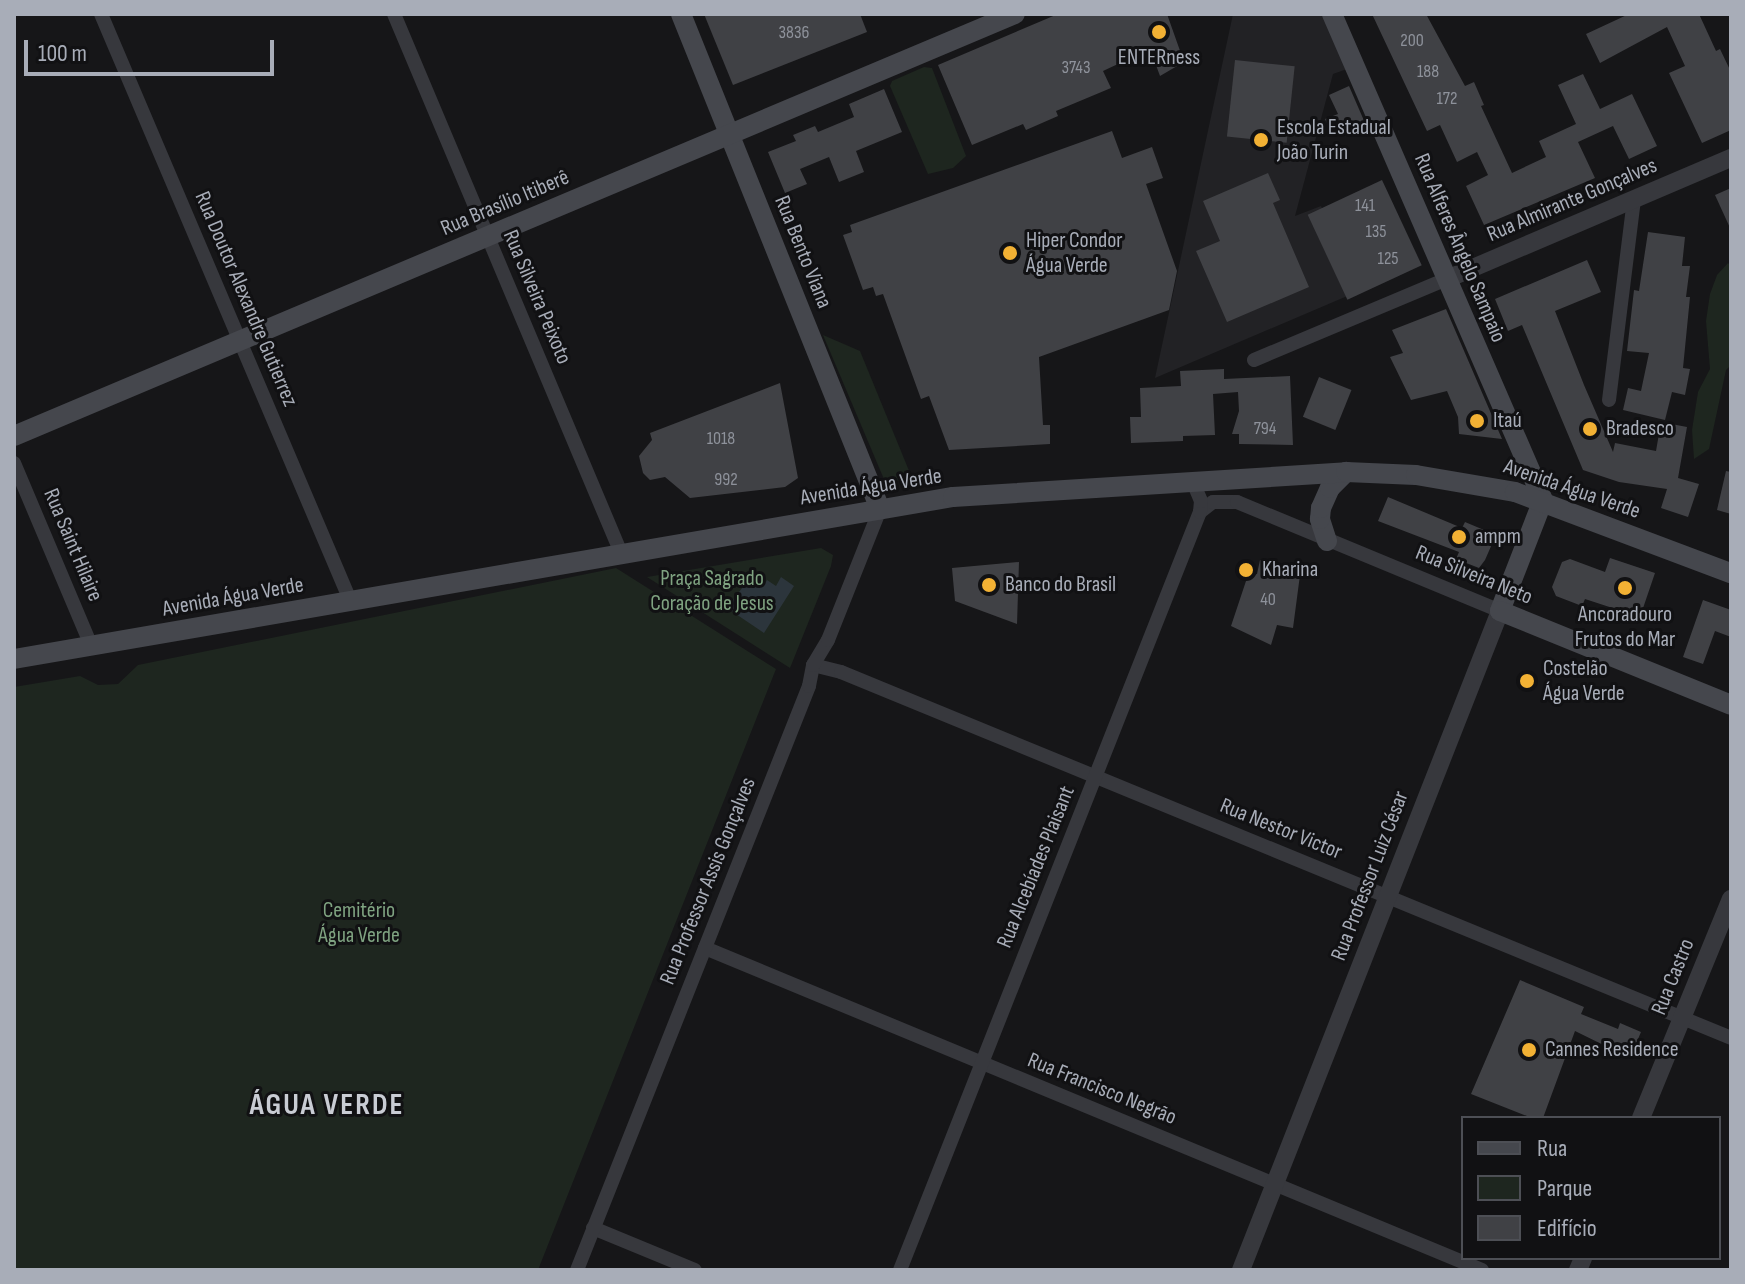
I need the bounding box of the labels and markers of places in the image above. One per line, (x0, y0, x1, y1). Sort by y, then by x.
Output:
marker: ENTERness (1150, 23, 1168, 41)
place label: ENTERness (1118, 45, 1200, 71)
place label: Escola Estadual João Turin (1277, 114, 1391, 166)
marker: Escola Estadual João Turin (1252, 131, 1270, 149)
place label: Hiper Condor Água Verde (1026, 227, 1123, 278)
marker: Hiper Condor Água Verde (1001, 244, 1019, 262)
place label: Itaú (1493, 408, 1522, 434)
marker: Itaú (1468, 412, 1486, 430)
place label: Bradesco (1606, 416, 1674, 442)
marker: Bradesco (1581, 420, 1599, 438)
place label: ampm (1475, 524, 1521, 550)
marker: ampm (1450, 528, 1468, 546)
place label: Kharina (1262, 557, 1318, 583)
marker: Kharina (1237, 561, 1255, 579)
place label: Banco do Brasil (1005, 572, 1116, 598)
marker: Banco do Brasil (980, 576, 998, 594)
marker: Ancoradouro Frutos do Mar (1616, 579, 1634, 597)
place label: Ancoradouro Frutos do Mar (1575, 601, 1675, 652)
place label: Costelão Água Verde (1543, 655, 1625, 706)
marker: Costelão Água Verde (1518, 672, 1536, 690)
place label: Cannes Residence (1545, 1037, 1679, 1063)
marker: Cannes Residence (1520, 1041, 1538, 1059)

